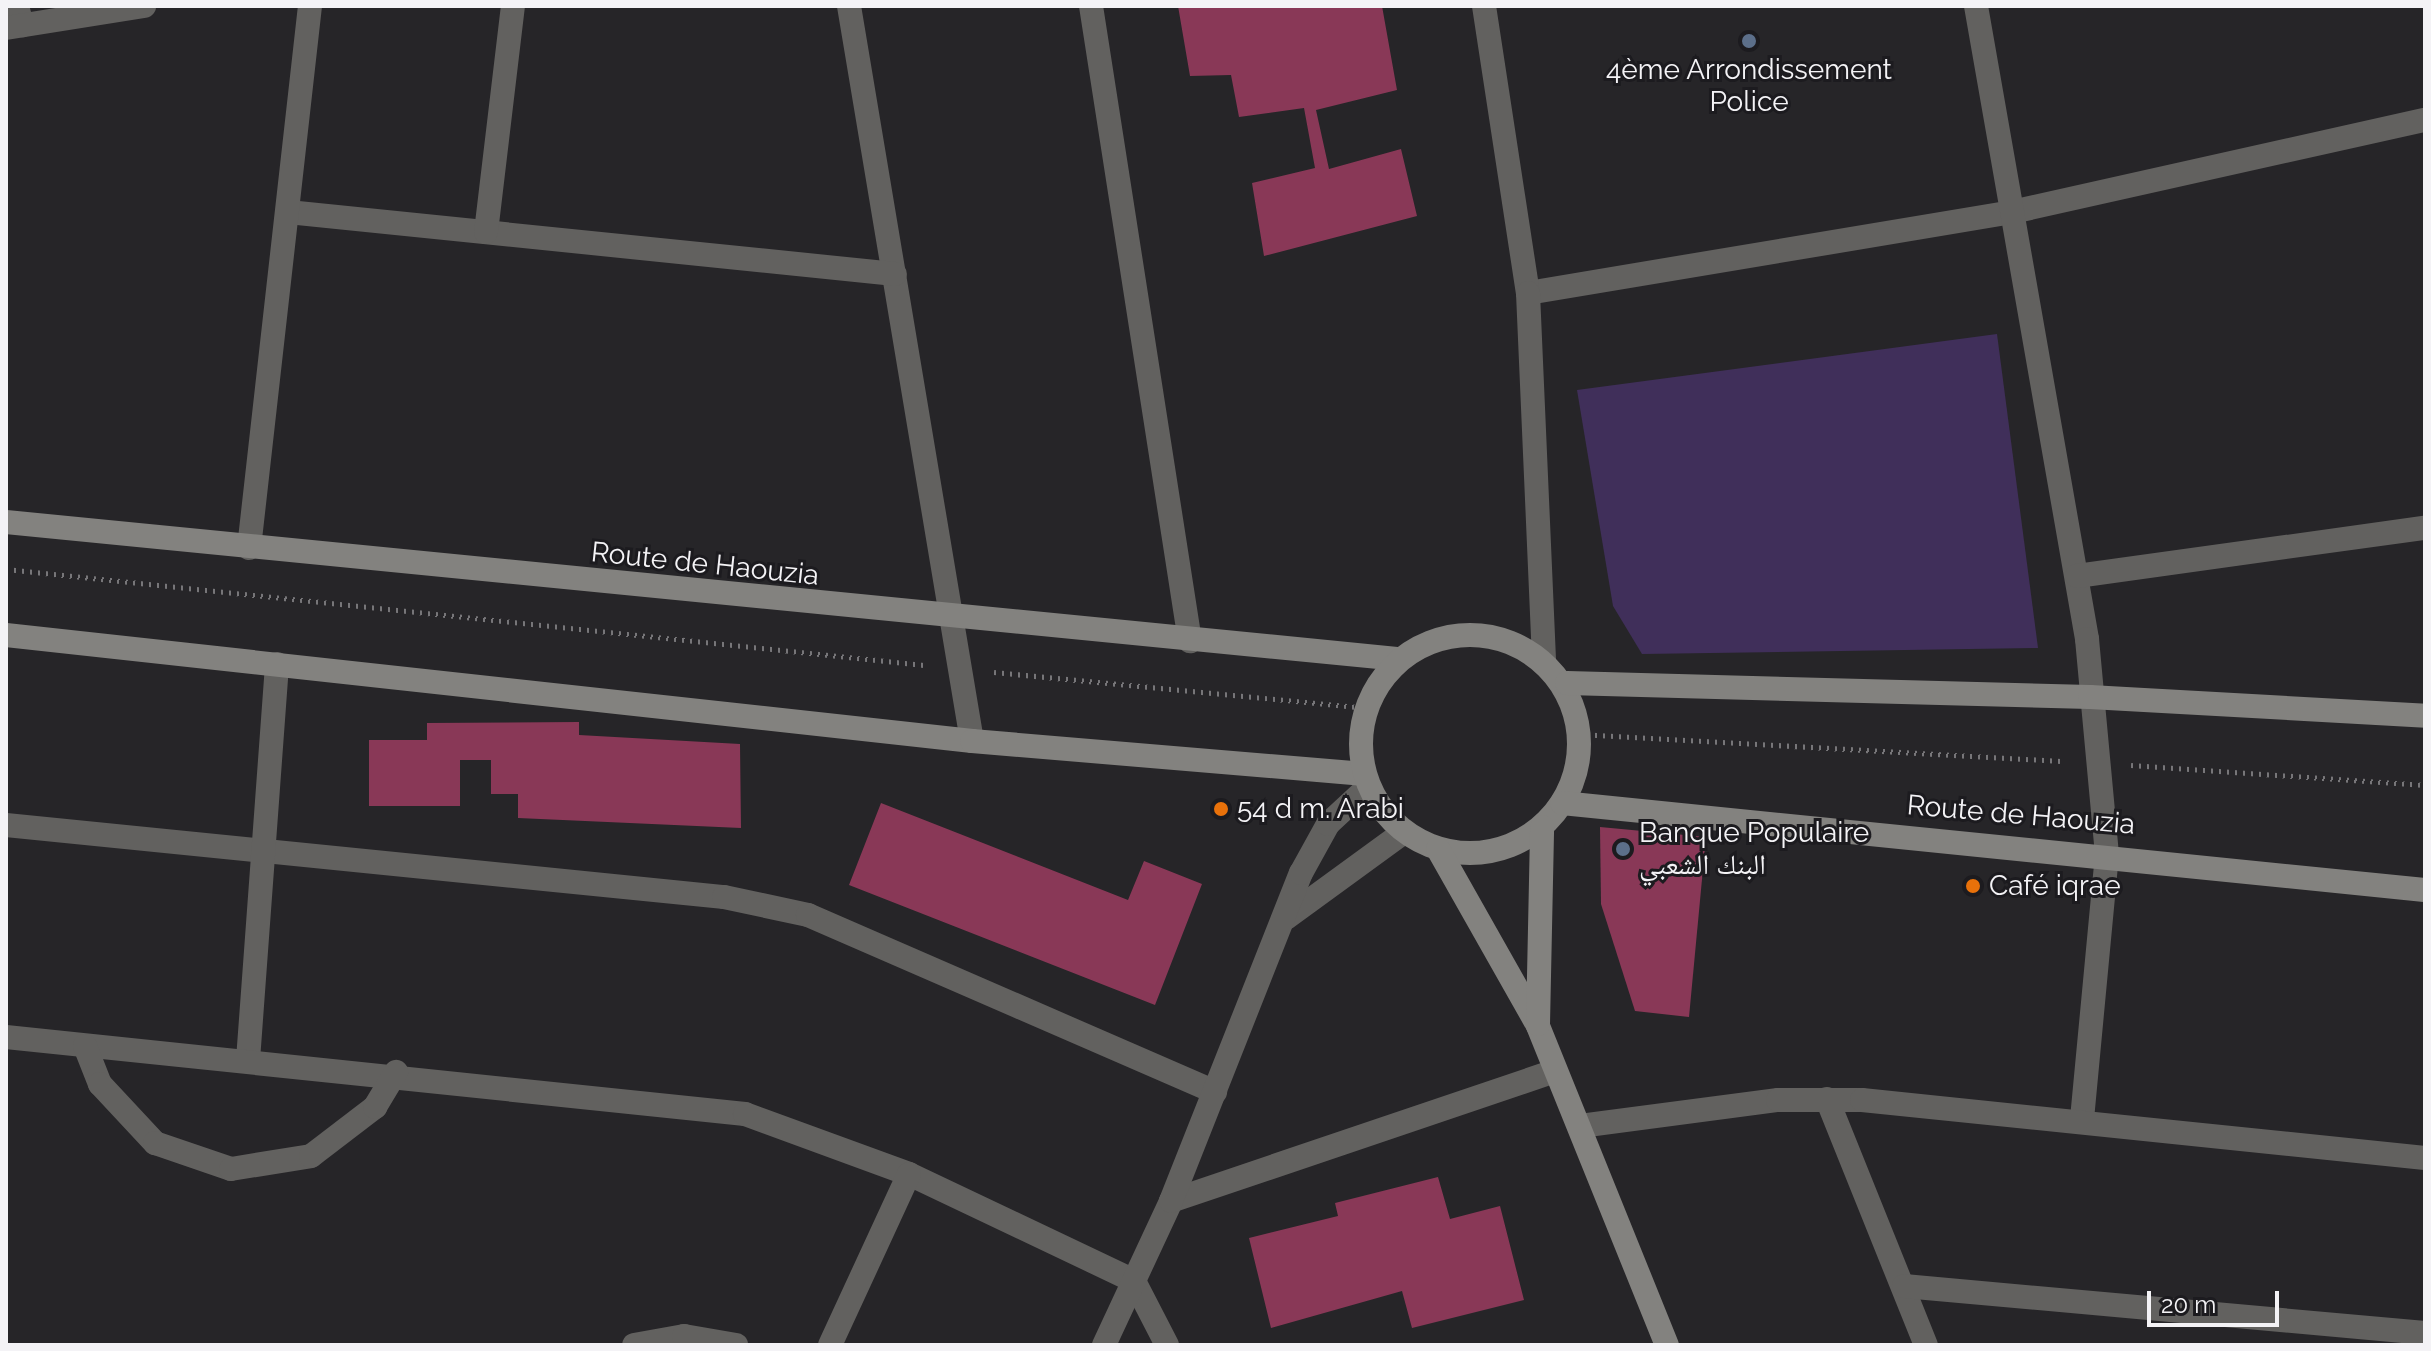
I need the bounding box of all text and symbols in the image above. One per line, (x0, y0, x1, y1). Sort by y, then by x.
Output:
marker: 4ème Arrondissement Police (1740, 32, 1758, 50)
place label: 4ème Arrondissement Police (1606, 53, 1892, 119)
street label: Route de Haouzia (589, 535, 821, 593)
street label: Route de Haouzia (1905, 788, 2137, 842)
place label: 54 d m. Arabi (1237, 792, 1405, 826)
marker: 54 d m. Arabi (1212, 800, 1230, 818)
place label: Banque Populaire البنك الشعبي (1639, 816, 1869, 882)
marker: Banque Populaire البنك الشعبي (1614, 840, 1632, 858)
place label: Café iqrae (1989, 869, 2121, 903)
marker: Café iqrae (1964, 877, 1982, 895)
scale bar (2151, 1275, 2283, 1325)
text: 20 m (2161, 1290, 2216, 1319)

